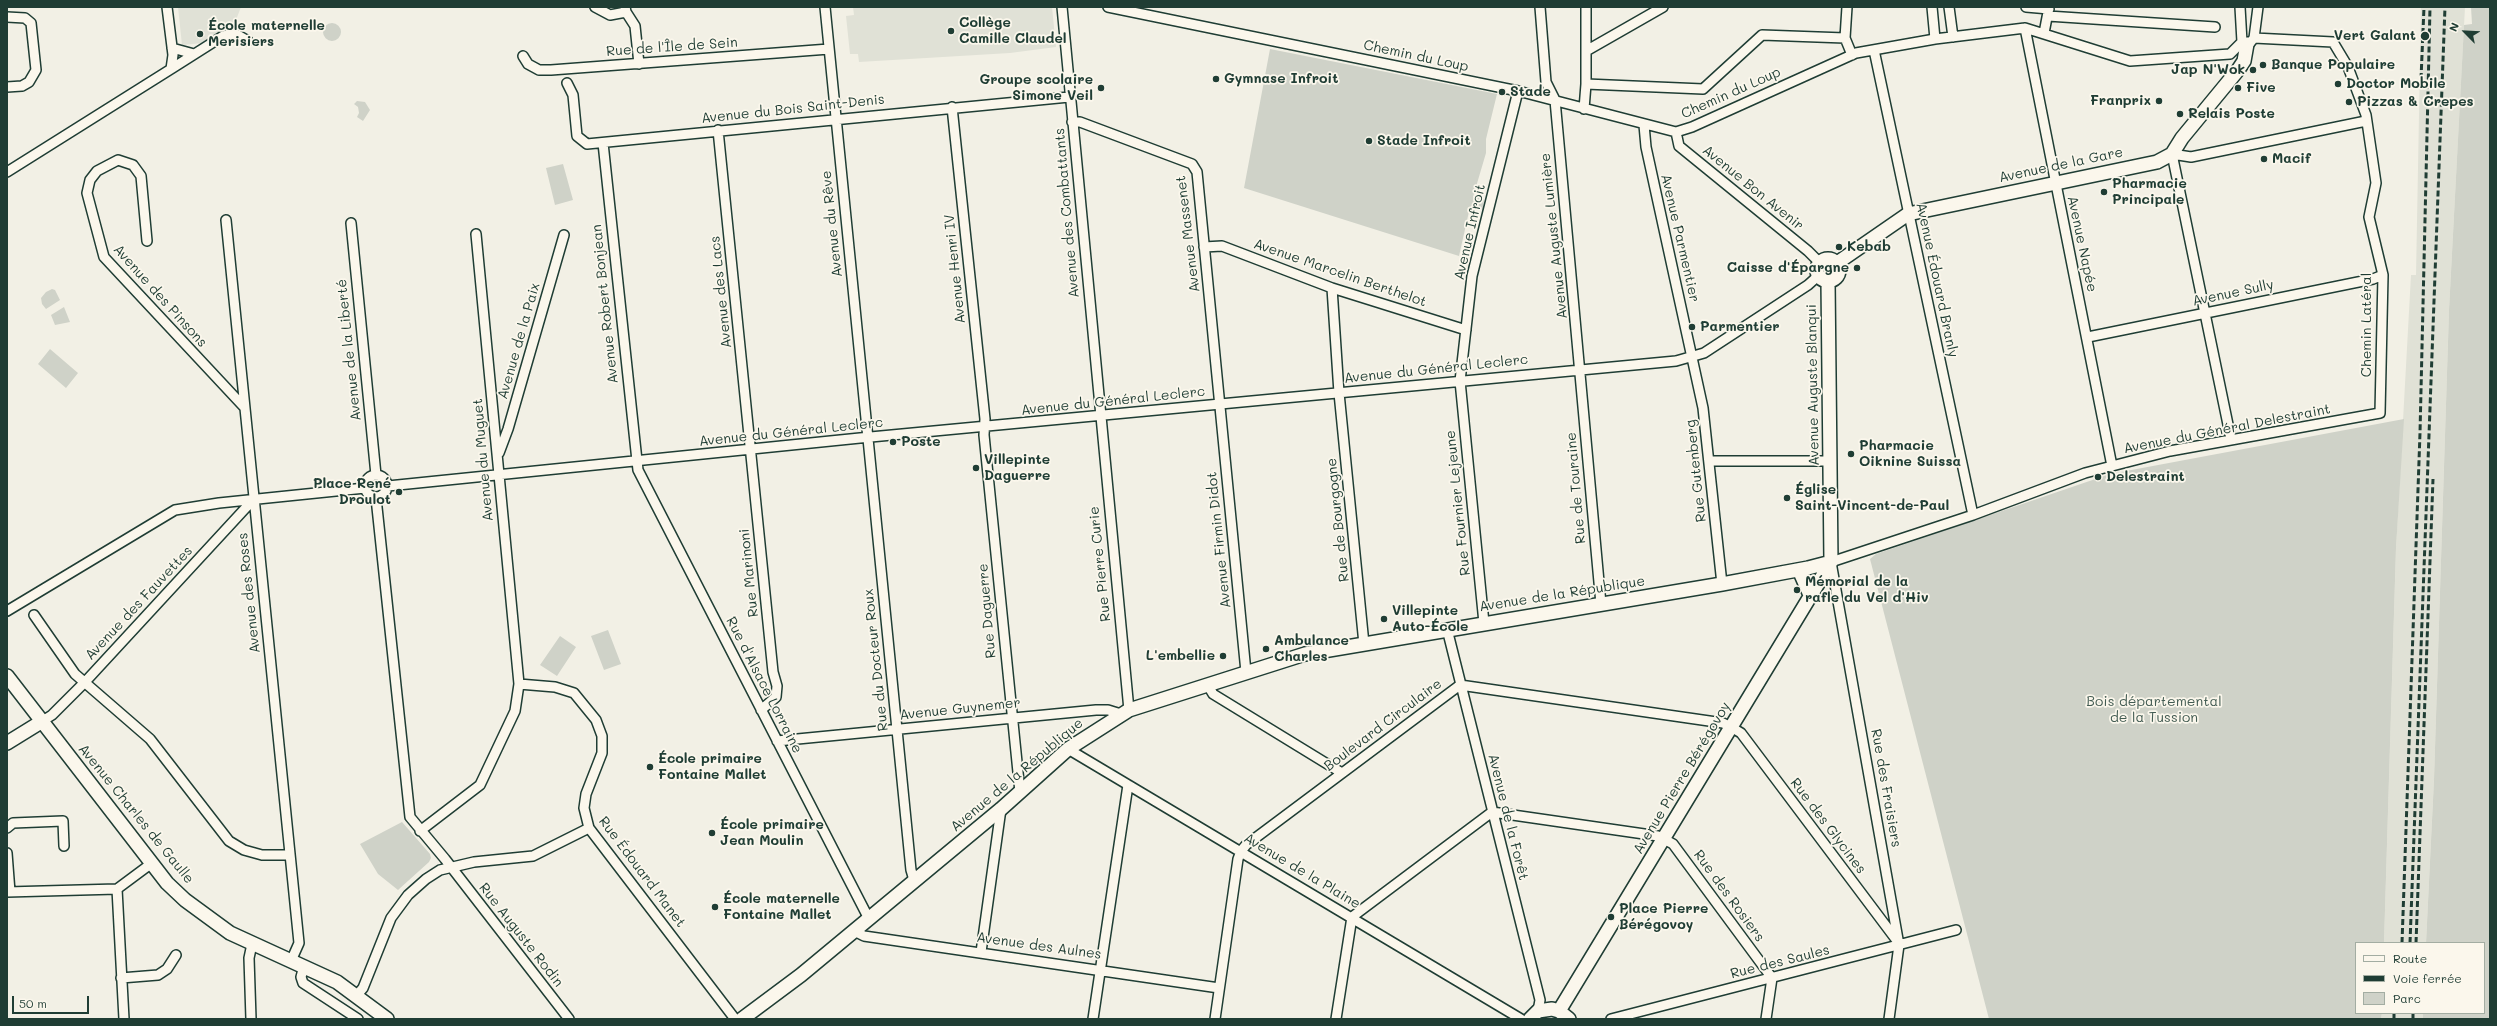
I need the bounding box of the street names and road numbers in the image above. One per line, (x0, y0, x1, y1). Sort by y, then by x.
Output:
street label: Rue de l'Île de Sein (606, 34, 738, 60)
street label: Chemin du Loup (1362, 37, 1470, 75)
street label: Chemin du Loup (1679, 64, 1783, 122)
street label: Avenue du Bois Saint-Denis (700, 91, 886, 127)
street label: Avenue des Combattants (1051, 127, 1083, 299)
street label: Avenue Bon Avenir (1699, 142, 1807, 234)
street label: Avenue de la Gare (1997, 144, 2125, 186)
street label: Avenue Auguste Lumière (1537, 152, 1571, 320)
street label: Avenue du Rêve (818, 170, 846, 278)
street label: Avenue Parmentier (1657, 172, 1703, 304)
street label: Avenue Massenet (1172, 175, 1204, 293)
street label: Avenue Infroit (1451, 182, 1489, 282)
street label: Avenue Napée (2064, 194, 2100, 294)
street label: Avenue Édouard Branly (1912, 201, 1962, 359)
street label: Avenue Henri IV (941, 213, 969, 325)
street label: Avenue Robert Bonjean (588, 224, 622, 384)
street label: Avenue des Lacs (707, 235, 735, 349)
street label: Avenue Marcelin Berthelot (1251, 235, 1429, 311)
street label: Avenue des Pinsons (110, 241, 210, 351)
street label: Chemin Latéral (2359, 273, 2375, 377)
street label: Avenue Sully (2191, 276, 2275, 310)
street label: Avenue de la Liberté (333, 278, 365, 422)
street label: Avenue de la Paix (494, 281, 544, 401)
street label: Avenue Auguste Blanqui (1803, 304, 1823, 466)
street label: Avenue du Général Leclerc (1343, 351, 1529, 387)
street label: Avenue du Général Leclerc (1020, 383, 1206, 419)
street label: Avenue du Muguet (469, 398, 497, 522)
street label: Avenue du Général Delestraint (2122, 401, 2332, 457)
street label: Avenue du Général Leclerc (698, 414, 884, 450)
street label: Rue Gutenberg (1682, 419, 1710, 523)
street label: Rue Fournier Lejeune (1442, 429, 1474, 577)
street label: Rue de Touraine (1563, 431, 1589, 545)
street label: Rue de Bourgogne (1323, 457, 1353, 583)
street label: Avenue Firmin Didot (1203, 471, 1235, 609)
street label: Rue Pierre Curie (1086, 505, 1114, 623)
street label: Rue Marinoni (736, 528, 762, 618)
street label: Avenue des Roses (234, 532, 264, 654)
street label: Avenue des Fauvettes (82, 542, 196, 664)
street label: Rue Daguerre (974, 563, 1000, 659)
street label: Avenue de la République (1478, 573, 1646, 615)
street label: Rue du Docteur Roux (860, 588, 892, 732)
street label: Rue d'Alsace Lorraine (722, 614, 806, 756)
street label: Boulevard Circulaire (1321, 675, 1445, 775)
street label: Avenue Guynemer (899, 694, 1021, 724)
street label: Avenue Pierre Bérégovoy (1630, 699, 1734, 857)
street label: Avenue de la République (947, 715, 1087, 835)
street label: Rue des Fraisiers (1867, 727, 1905, 849)
street label: Avenue Charles de Gaulle (75, 741, 197, 887)
street label: Avenue de la Forêt (1484, 752, 1532, 882)
street label: Rue des Glycines (1787, 775, 1869, 877)
street label: Rue Édouard Manet (595, 813, 689, 931)
street label: Avenue de la Plaine (1241, 830, 1363, 912)
street label: Rue des Rosiers (1690, 847, 1768, 945)
street label: Rue Auguste Rodin (475, 880, 567, 990)
street label: Avenue des Aulnes (976, 929, 1102, 963)
street label: Rue des Saules (1729, 942, 1831, 982)

